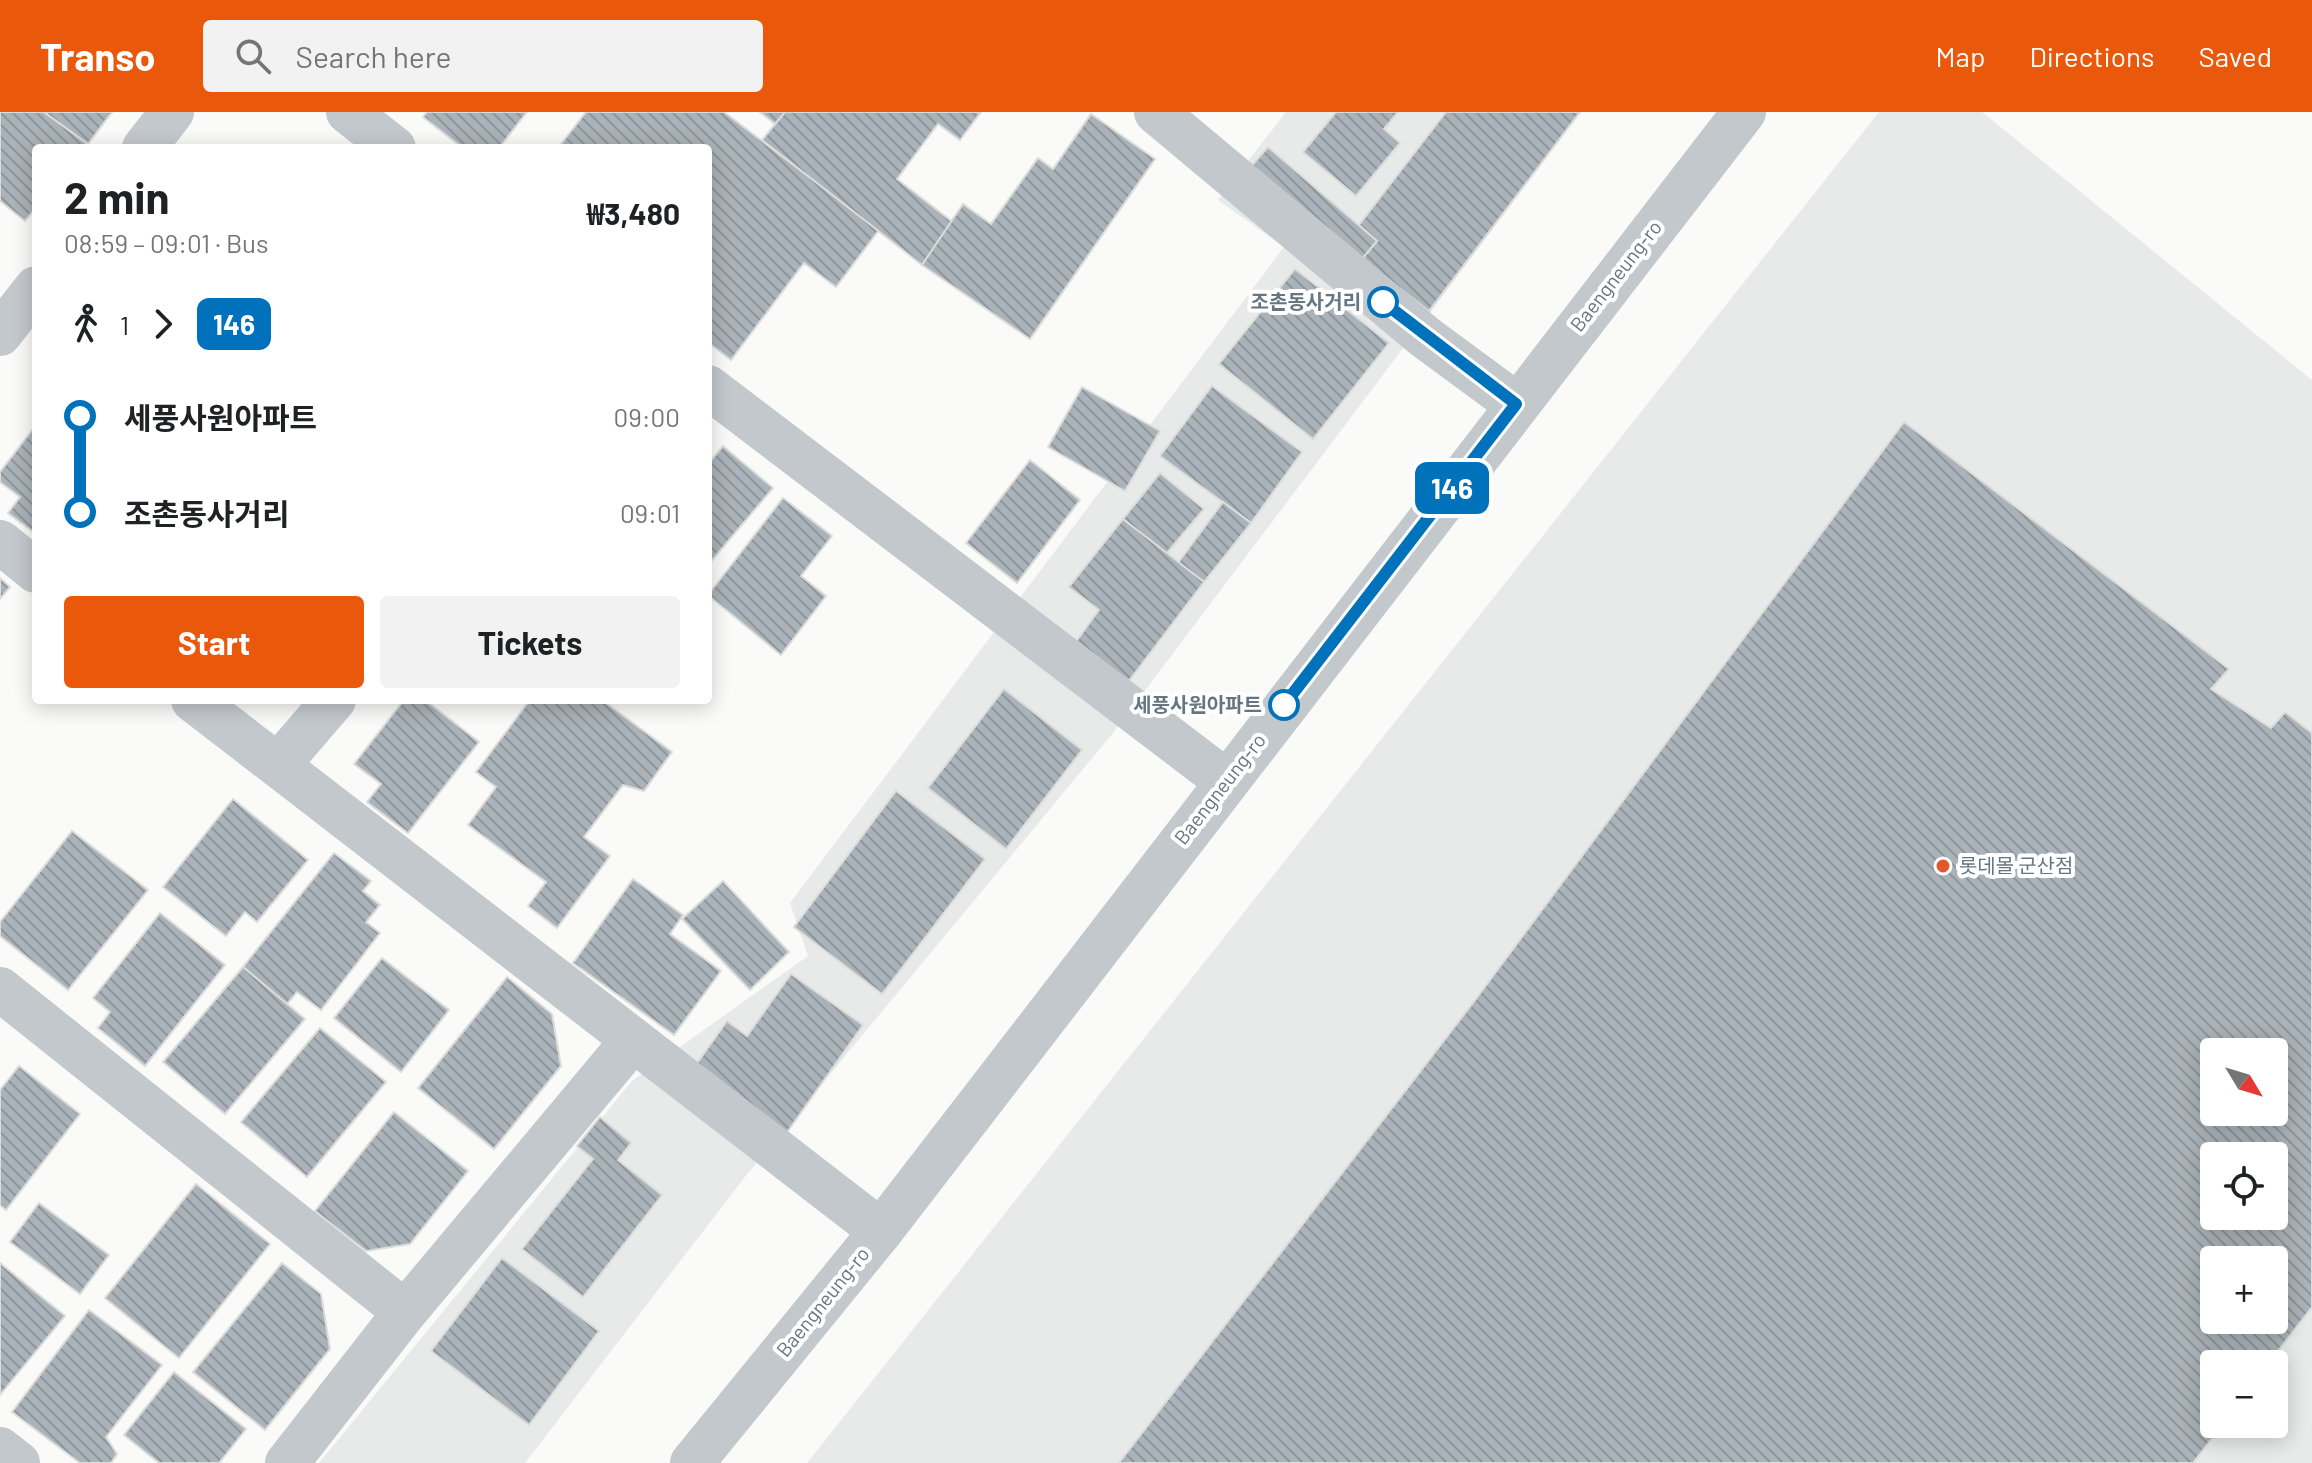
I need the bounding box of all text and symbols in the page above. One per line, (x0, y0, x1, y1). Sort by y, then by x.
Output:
search box (203, 20, 763, 92)
text: Transo (40, 33, 155, 79)
icon: search (231, 34, 275, 78)
text: Search here (295, 38, 451, 74)
text: Map (1936, 39, 1985, 73)
text: Directions (2029, 39, 2155, 73)
text: Saved (2199, 39, 2272, 73)
text: 2 min (64, 170, 169, 223)
text: ₩3,480 (587, 195, 680, 231)
street label: Baengneung-ro (1564, 215, 1666, 336)
text: 08:59 – 09:01 · Bus (64, 227, 268, 258)
marker: 조촌동사거리 (1368, 287, 1398, 317)
place label: 조촌동사거리 (1251, 289, 1361, 313)
icon: walk (64, 302, 108, 346)
icon: forward (141, 302, 185, 346)
text: 146 (213, 307, 255, 341)
text: 1 (120, 309, 129, 340)
text: 세풍사원아파트 (124, 399, 317, 435)
text: 09:00 (614, 401, 680, 432)
line badge: 146 (1406, 462, 1498, 514)
text: 146 (1431, 471, 1473, 505)
text: 조촌동사거리 (124, 495, 290, 531)
text: 09:01 (620, 497, 680, 528)
button: Start (64, 596, 364, 688)
button: Tickets (380, 596, 680, 688)
marker: 세풍사원아파트 (1269, 690, 1299, 720)
place label: 세풍사원아파트 (1133, 692, 1262, 716)
street label: Baengneung-ro (1168, 728, 1270, 849)
place label: 롯데몰 군산점 (1959, 853, 2073, 877)
marker: 롯데몰 군산점 (1934, 857, 1952, 875)
north arrow (2200, 1038, 2288, 1126)
map controls (2200, 1038, 2288, 1438)
button: locate (2200, 1142, 2288, 1230)
street label: Baengneung-ro (771, 1242, 874, 1361)
button: + (2200, 1246, 2288, 1334)
button: − (2200, 1350, 2288, 1438)

